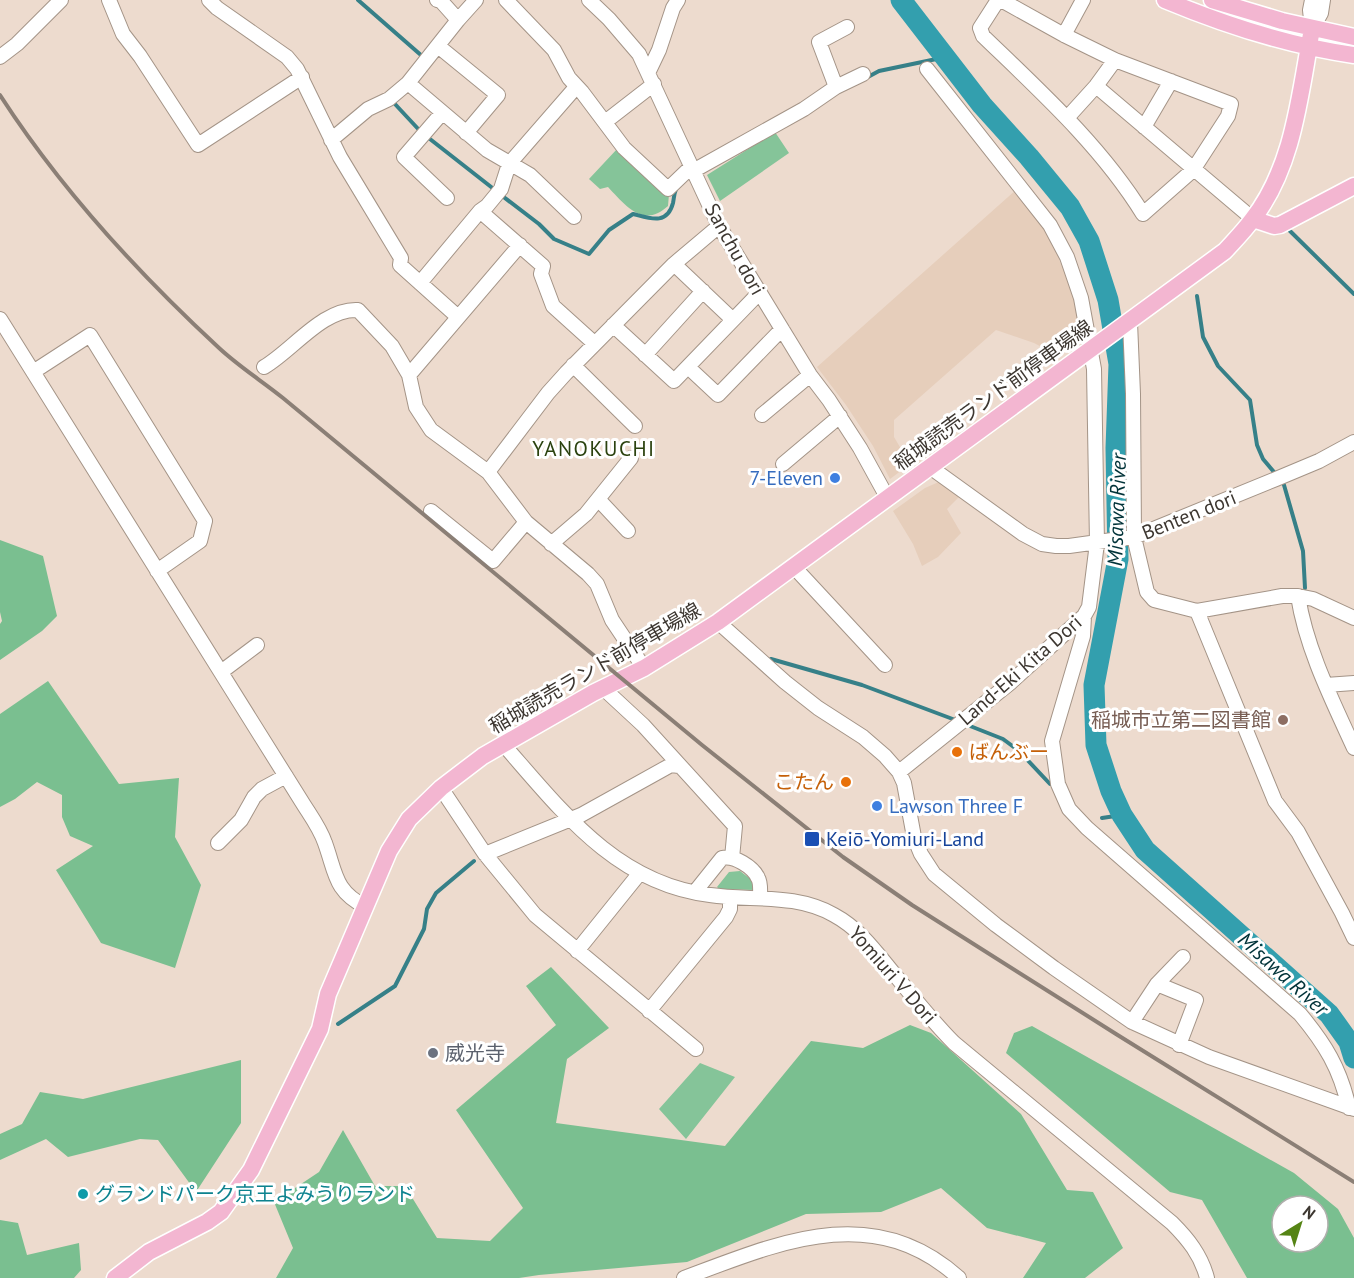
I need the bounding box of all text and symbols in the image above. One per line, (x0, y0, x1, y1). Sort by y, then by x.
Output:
street label: Sanchu dori (699, 198, 771, 300)
street label: 稲城読売ランド前停車場線 (888, 314, 1098, 476)
district label: YANOKUCHI (532, 435, 656, 462)
water label: Misawa River (1101, 451, 1132, 567)
place label: 7-Eleven (749, 465, 823, 491)
marker: 7-Eleven (828, 471, 842, 485)
street label: Benten dori (1138, 484, 1240, 546)
street label: 稲城読売ランド前停車場線 (485, 597, 705, 739)
street label: Land-Eki Kita Dori (953, 609, 1087, 731)
place label: 稲城市立第二図書館 (1091, 707, 1271, 733)
marker: 稲城市立第二図書館 (1276, 713, 1290, 727)
place label: ばんぶー (969, 739, 1049, 765)
marker: ばんぶー (950, 745, 964, 759)
place label: こたん (774, 769, 834, 795)
marker: こたん (839, 775, 853, 789)
place label: Lawson Three F (889, 793, 1023, 819)
marker: Lawson Three F (870, 799, 884, 813)
place label: Keiō-Yomiuri-Land (826, 826, 984, 852)
marker: Keiō-Yomiuri-Land (803, 830, 821, 848)
street label: Yomiuri V Dori (843, 921, 943, 1029)
water label: Misawa River (1232, 926, 1336, 1023)
place label: 威光寺 (445, 1040, 505, 1066)
marker: 威光寺 (426, 1046, 440, 1060)
place label: グランドパーク京王よみうりランド (95, 1181, 415, 1207)
marker: グランドパーク京王よみうりランド (76, 1187, 90, 1201)
north arrow (1270, 1194, 1330, 1254)
text: N (1299, 1201, 1320, 1223)

